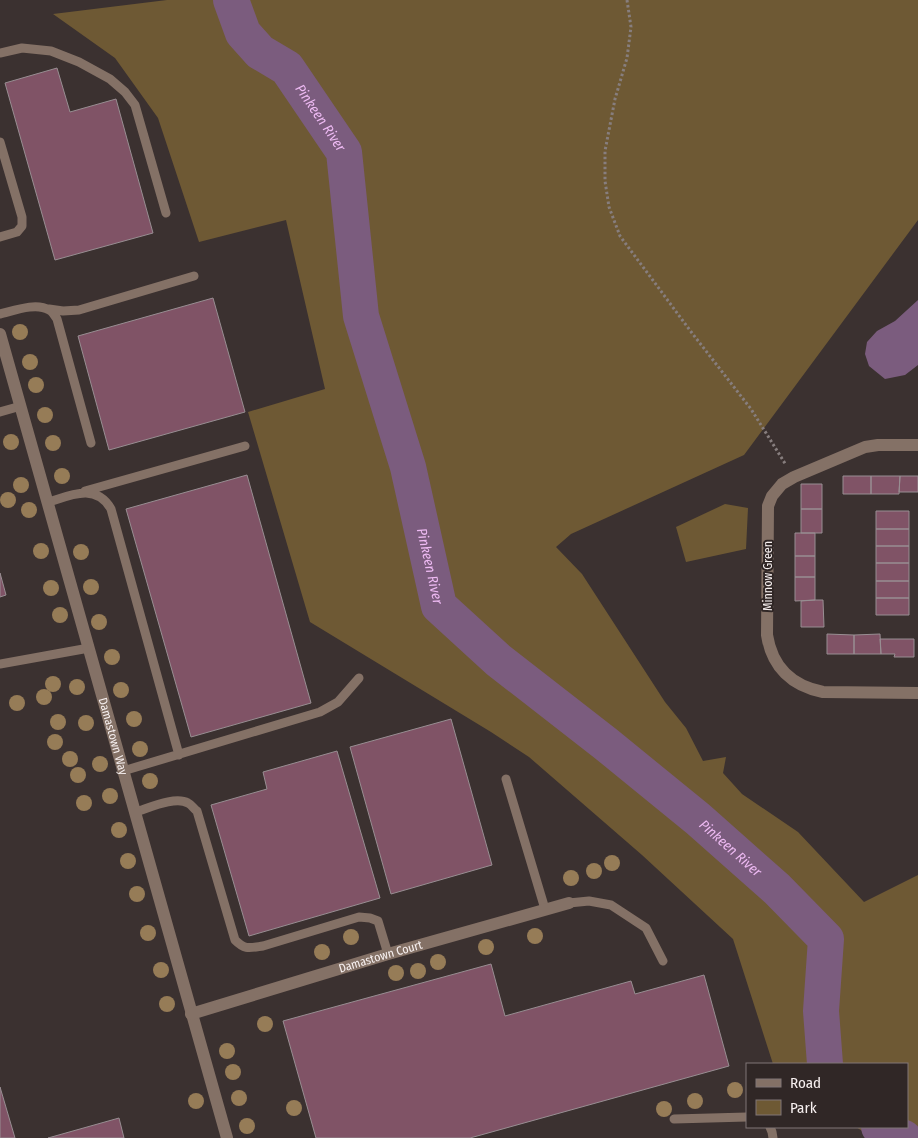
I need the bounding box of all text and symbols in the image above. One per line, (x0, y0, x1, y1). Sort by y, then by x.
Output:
water label: Pinkeen River (291, 81, 350, 156)
water label: Pinkeen River (413, 526, 447, 607)
street label: Minnow Green (761, 541, 775, 611)
street label: Damastown Way (96, 696, 131, 777)
water label: Pinkeen River (696, 816, 766, 881)
street label: Damastown Court (337, 938, 424, 976)
legend (746, 1063, 908, 1128)
text: Road (790, 1074, 821, 1092)
text: Park (790, 1099, 817, 1117)

